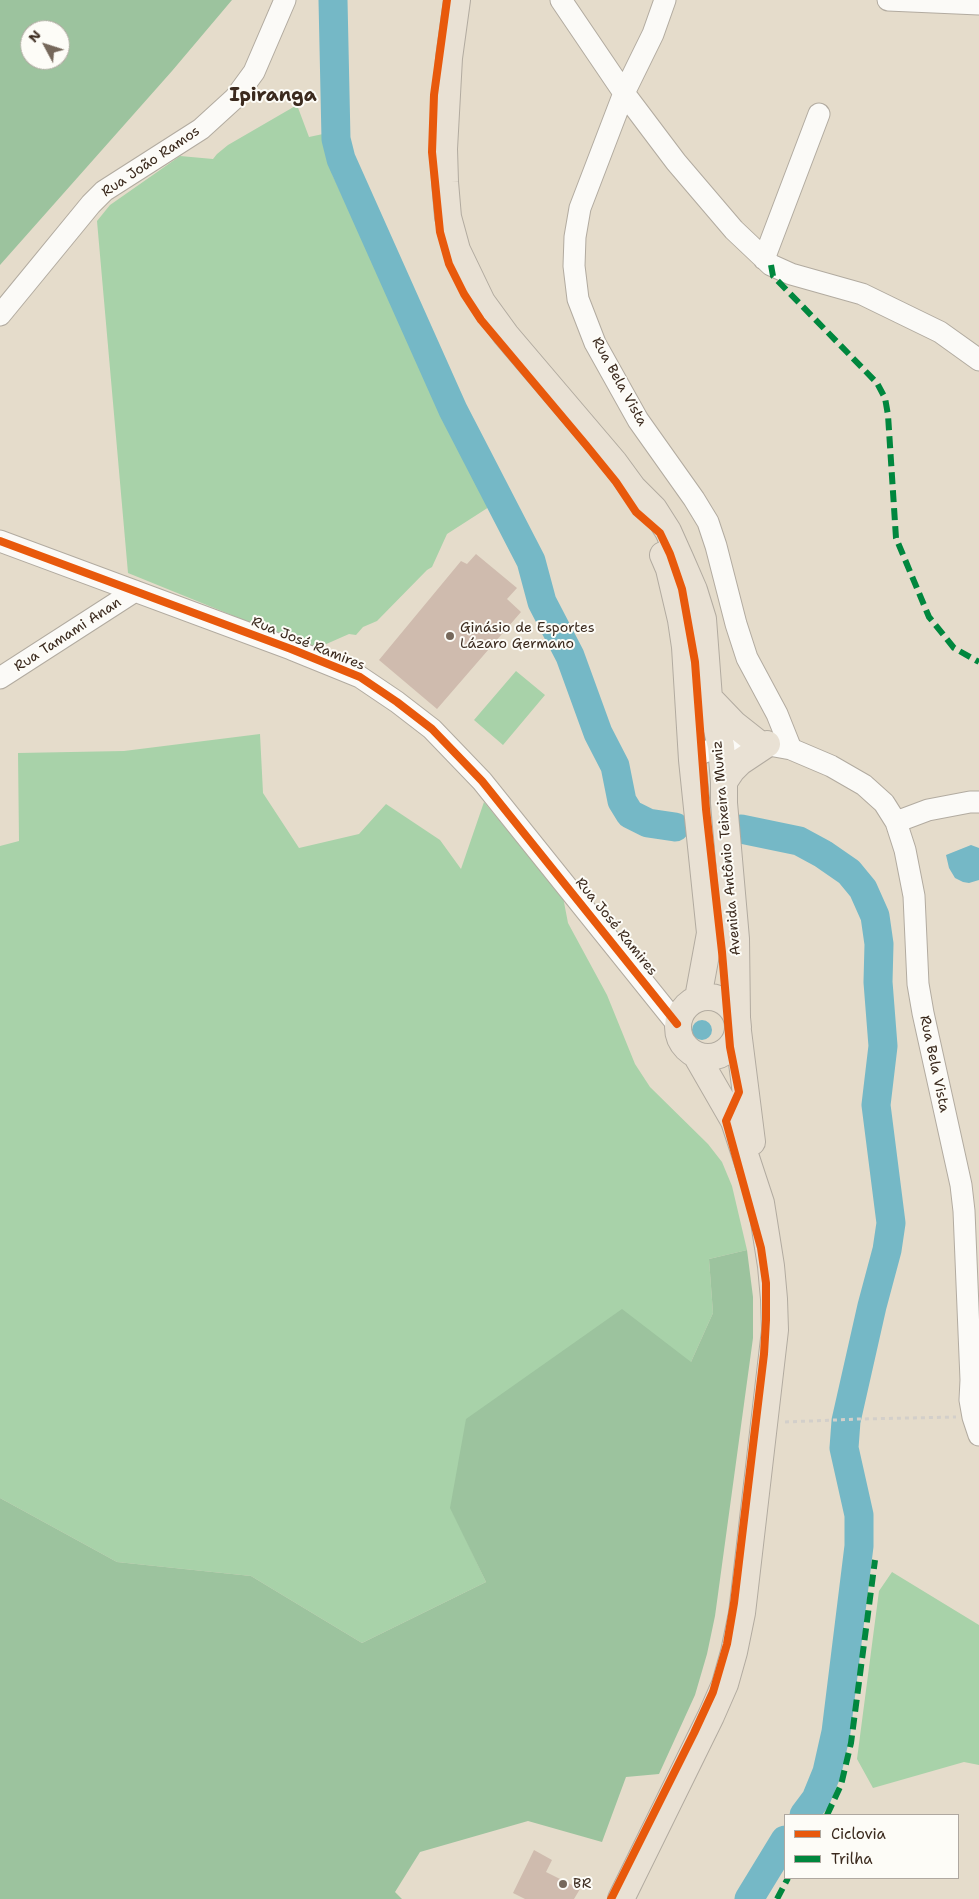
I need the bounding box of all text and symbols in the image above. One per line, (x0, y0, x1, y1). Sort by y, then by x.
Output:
north arrow (20, 20, 70, 70)
text: N (24, 26, 45, 46)
district label: Ipiranga (229, 85, 317, 107)
street label: Rua João Ramos (99, 123, 203, 201)
street label: Rua Bela Vista (588, 335, 650, 429)
street label: Rua Tamami Anan (12, 594, 124, 676)
street label: Rua José Ramires (249, 614, 367, 674)
place label: Ginásio de Esportes Lázaro Germano (460, 620, 595, 652)
marker: Ginásio de Esportes Lázaro Germano (444, 630, 456, 642)
street label: Avenida Antônio Teixeira Muniz (709, 740, 745, 956)
street label: Rua José Ramires (571, 875, 661, 979)
street label: Rua Bela Vista (916, 1014, 952, 1114)
legend (784, 1814, 959, 1879)
text: Ciclovia (831, 1824, 886, 1844)
text: Trilha (831, 1849, 873, 1869)
place label: BR (573, 1876, 591, 1892)
marker: BR (557, 1878, 569, 1890)

